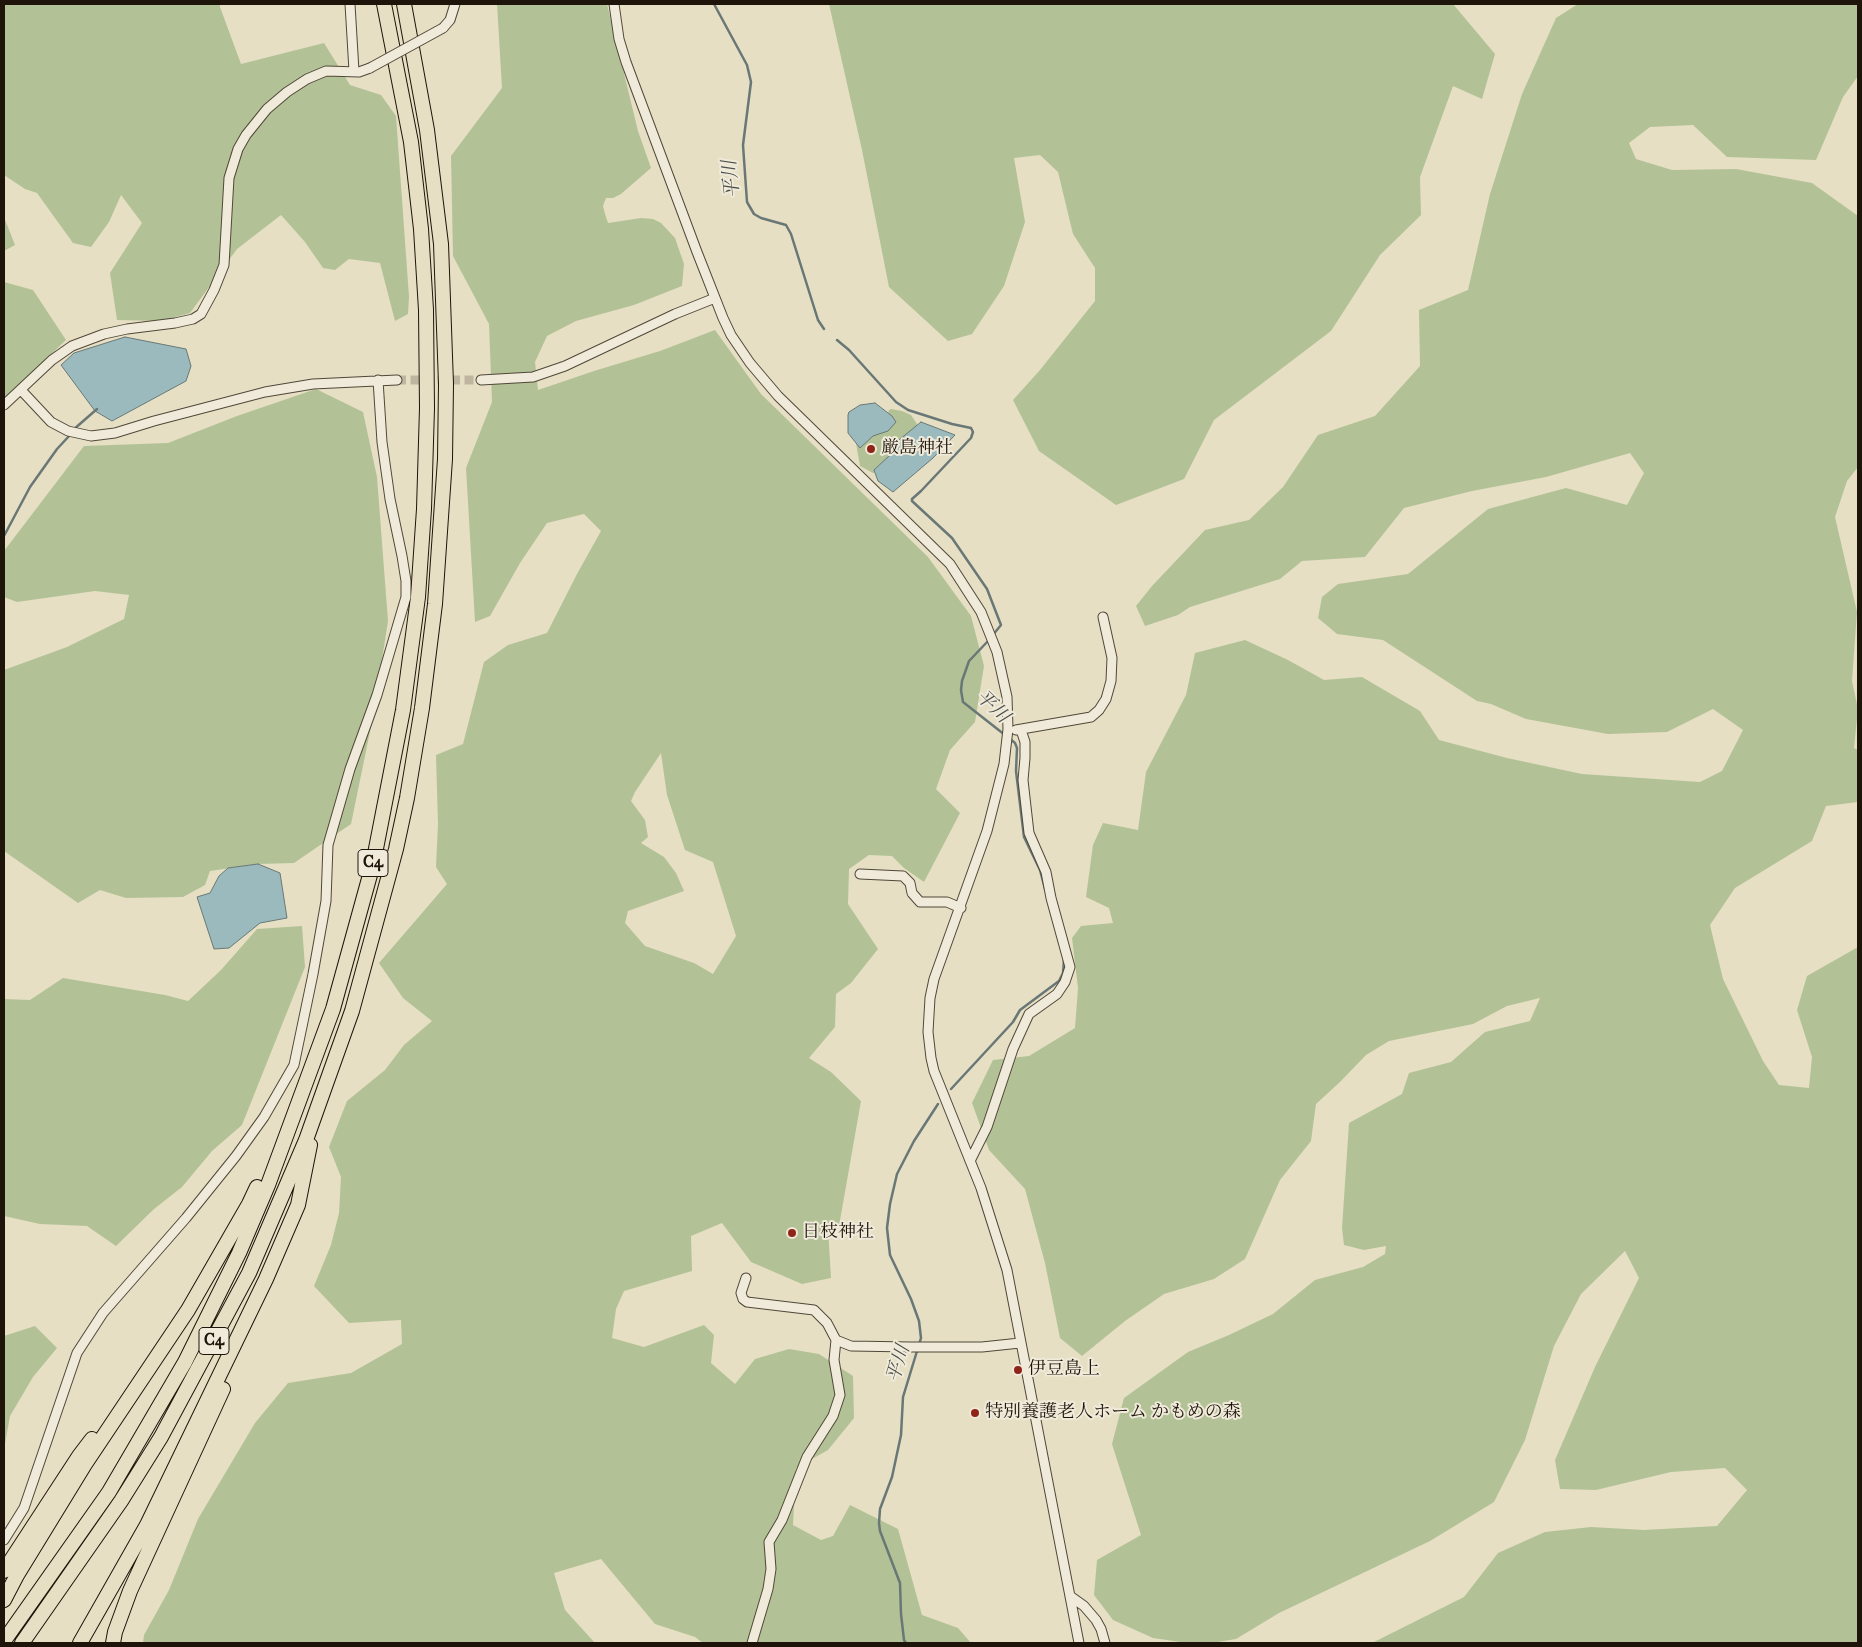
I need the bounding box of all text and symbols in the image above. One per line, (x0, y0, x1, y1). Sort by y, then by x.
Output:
water label: 平川 (719, 159, 745, 199)
place label: 厳島神社 (881, 438, 953, 460)
marker: 厳島神社 (865, 443, 877, 455)
water label: 平川 (970, 686, 1014, 728)
road number: C4 (358, 850, 388, 876)
place label: 日枝神社 (802, 1222, 874, 1244)
marker: 日枝神社 (786, 1227, 798, 1239)
road number: C4 (199, 1328, 229, 1354)
water label: 平川 (883, 1342, 915, 1386)
place label: 伊豆島上 (1028, 1359, 1100, 1381)
marker: 伊豆島上 (1012, 1364, 1024, 1376)
place label: 特別養護老人ホーム かもめの森 (985, 1402, 1241, 1424)
marker: 特別養護老人ホーム かもめの森 (969, 1407, 981, 1419)

